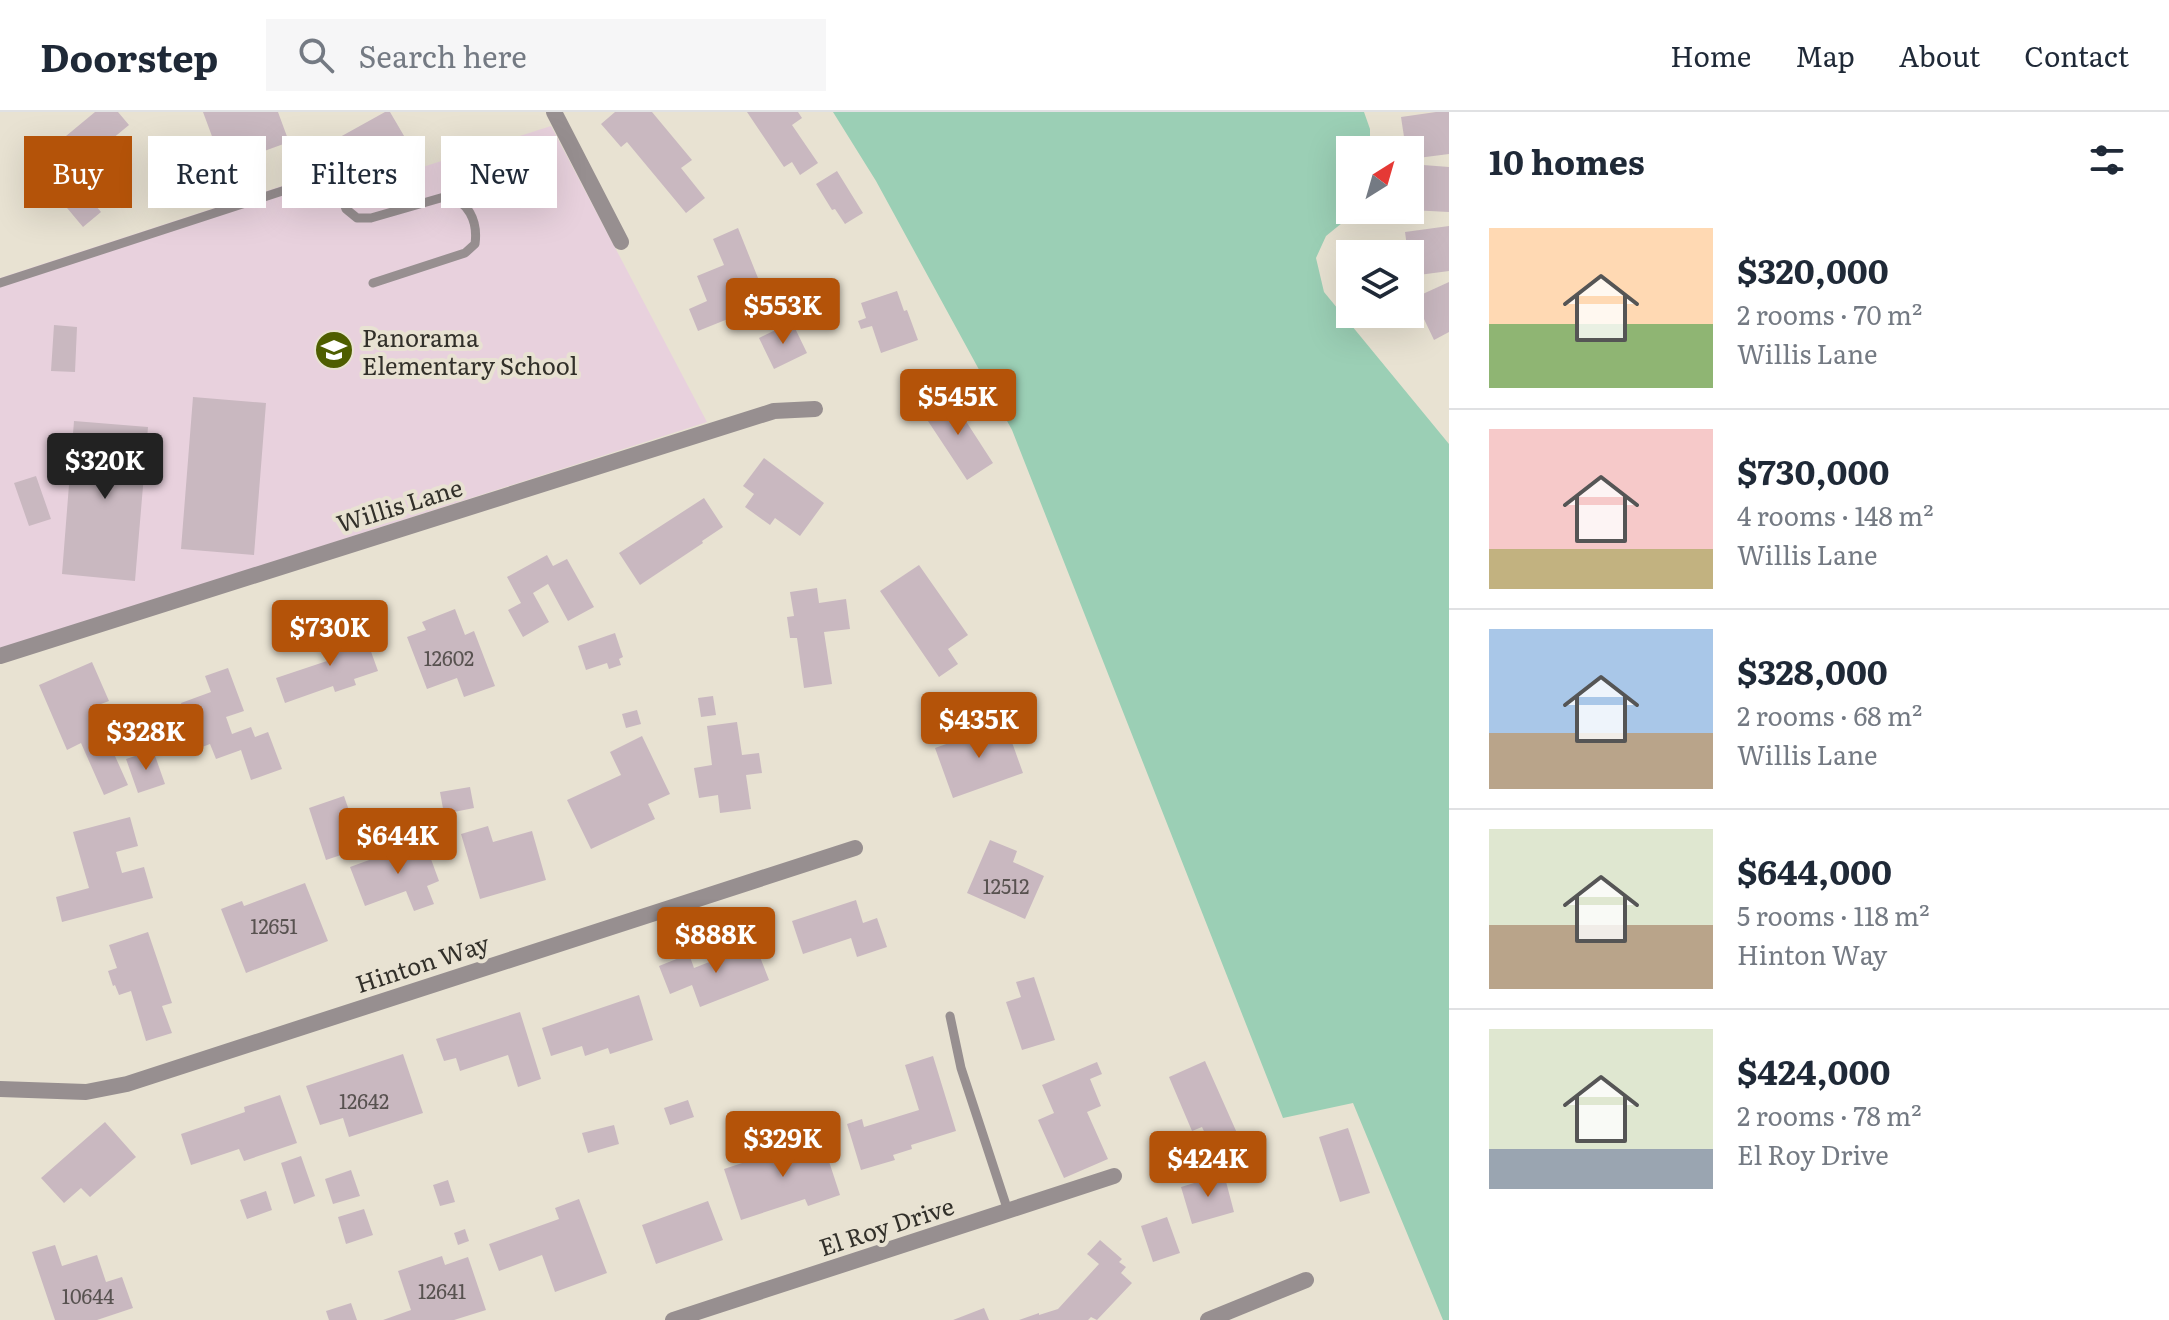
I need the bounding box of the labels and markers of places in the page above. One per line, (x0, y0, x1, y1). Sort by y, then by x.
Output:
pin: $553K (727, 278, 839, 346)
place label: Panorama Elementary School (362, 319, 578, 382)
school or university icon: Panorama Elementary School (313, 329, 355, 371)
pin: $545K (902, 369, 1014, 437)
pin: $320K (49, 433, 161, 501)
pin: $730K (274, 600, 386, 668)
pin: $435K (923, 692, 1035, 760)
pin: $328K (90, 704, 202, 772)
pin: $644K (342, 808, 454, 876)
pin: $888K (660, 907, 772, 975)
pin: $329K (727, 1111, 839, 1179)
pin: $424K (1152, 1131, 1264, 1199)

